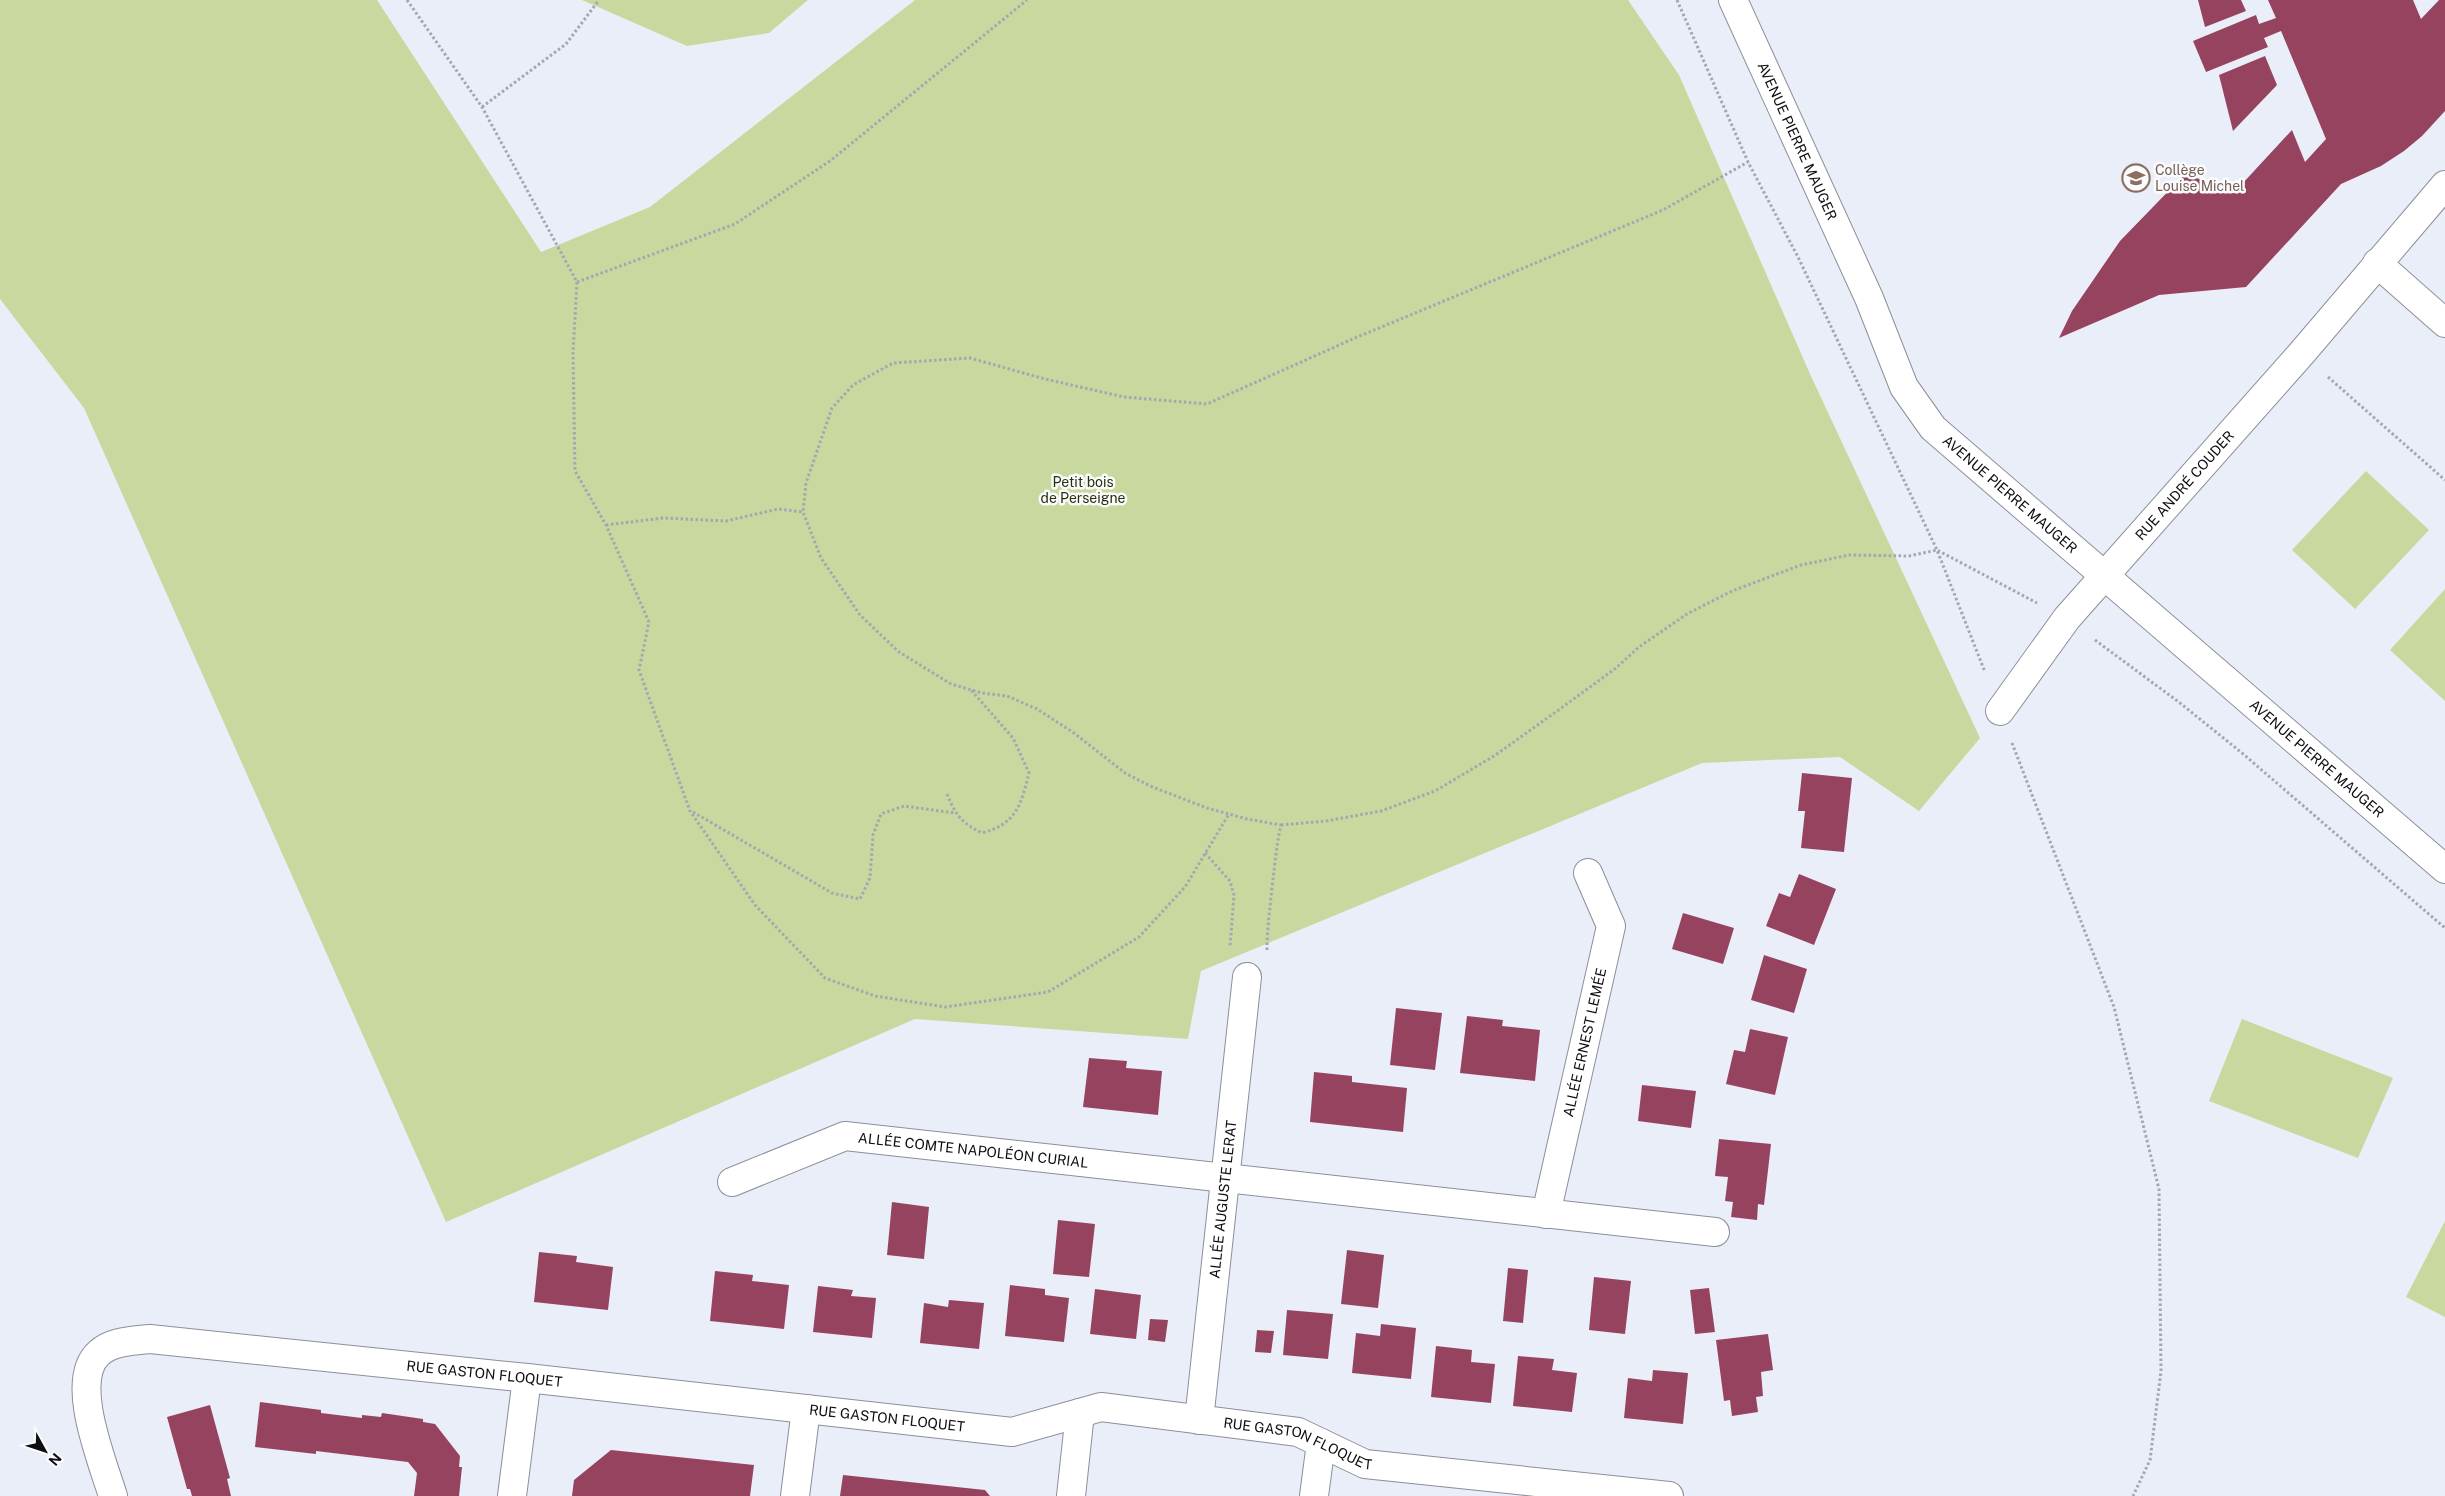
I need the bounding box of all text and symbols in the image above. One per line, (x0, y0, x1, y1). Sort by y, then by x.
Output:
street label: AVENUE PIERRE MAUGER (1754, 60, 1840, 223)
place label: Collège Louise Michel (2155, 162, 2244, 194)
school or university icon: Collège Louise Michel (2121, 163, 2151, 193)
street label: RUE ANDRÉ COUDER (2132, 427, 2237, 543)
street label: AVENUE PIERRE MAUGER (1940, 432, 2080, 556)
park label: Petit bois de Perseigne (1041, 474, 1126, 506)
street label: AVENUE PIERRE MAUGER (2246, 696, 2387, 821)
street label: ALLÉE ERNEST LEMÉE (1560, 966, 1609, 1118)
street label: ALLÉE AUGUSTE LERAT (1206, 1119, 1239, 1279)
street label: ALLÉE COMTE NAPOLÉON CURIAL (857, 1130, 1089, 1171)
street label: RUE GASTON FLOQUET (406, 1358, 563, 1390)
street label: RUE GASTON FLOQUET (808, 1401, 966, 1435)
street label: RUE GASTON FLOQUET (1223, 1415, 1373, 1473)
north arrow (20, 1426, 70, 1476)
text: N (45, 1450, 65, 1469)

